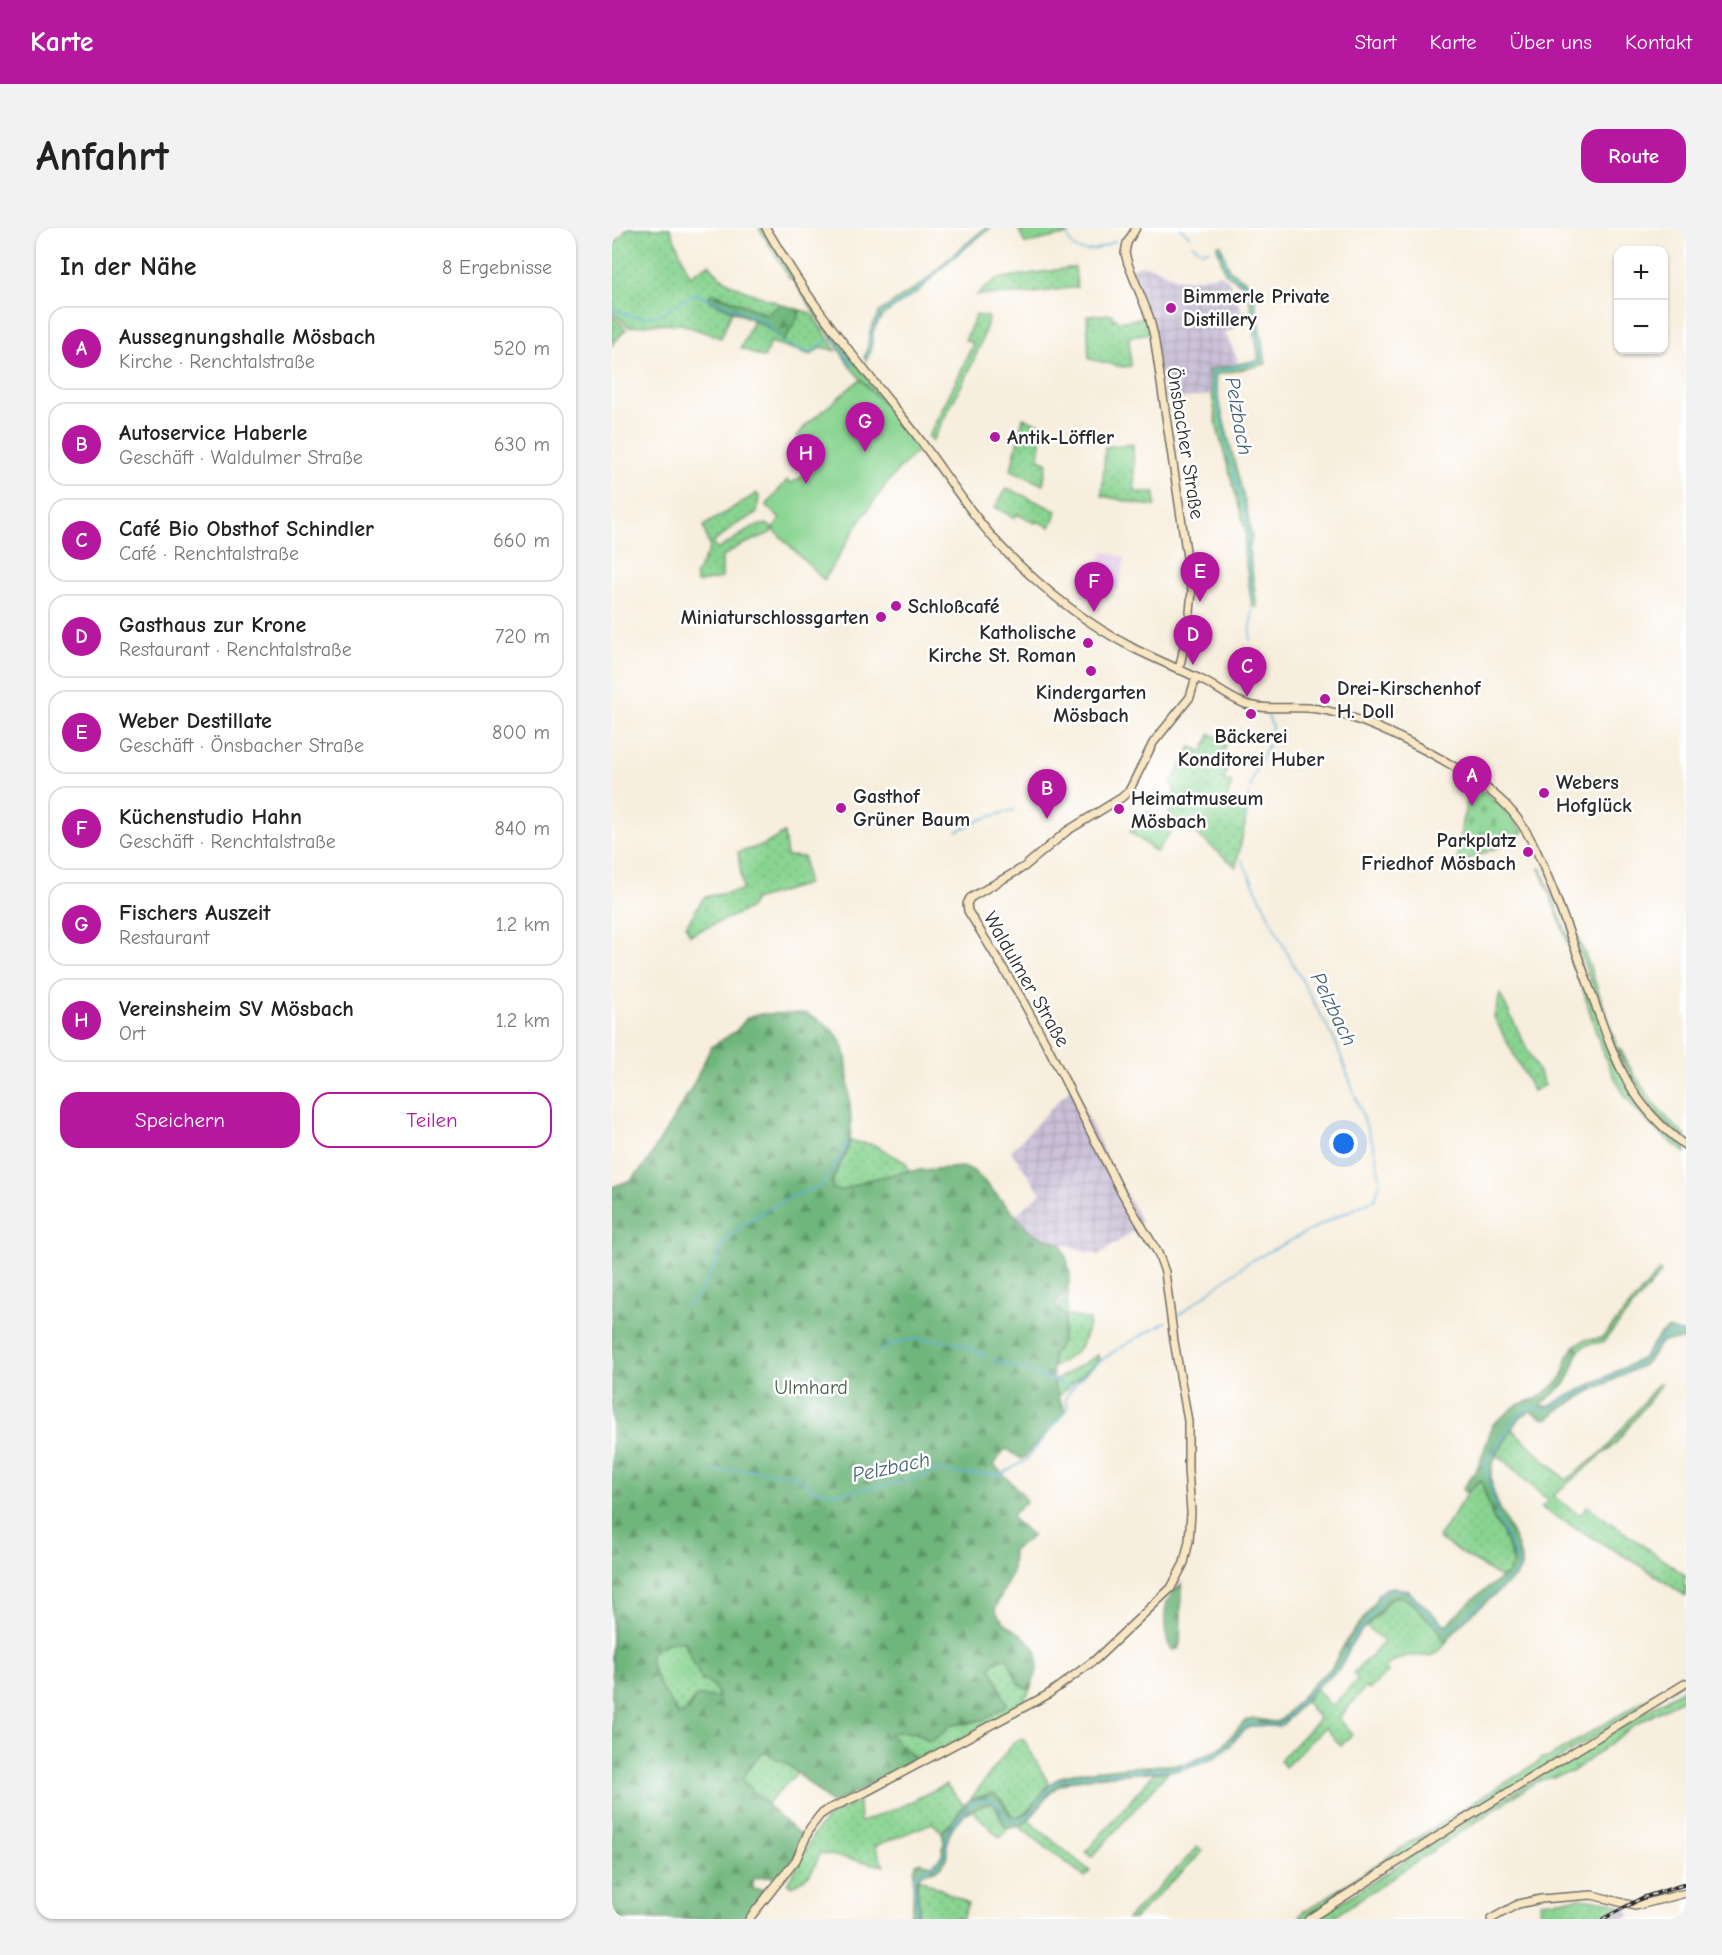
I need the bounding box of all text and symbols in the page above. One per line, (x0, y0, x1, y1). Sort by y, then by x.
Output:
text: Karte (30, 26, 94, 58)
text: Start (1354, 30, 1397, 54)
text: Karte (1430, 30, 1476, 54)
text: Über uns (1509, 30, 1592, 54)
text: Kontakt (1625, 30, 1692, 54)
button: Route (1581, 129, 1686, 183)
text: Anfahrt (36, 132, 169, 181)
map controls (1614, 246, 1668, 354)
button: + (1614, 246, 1668, 300)
text: In der Nähe (60, 252, 197, 282)
text: 8 Ergebnisse (442, 256, 552, 279)
place label: Bimmerle Private Distillery (1183, 285, 1330, 331)
button: − (1614, 300, 1668, 354)
marker: Bimmerle Private Distillery (1164, 301, 1178, 315)
text: Aussegnungshalle Mösbach (119, 324, 376, 350)
text: A (76, 337, 87, 360)
text: 520 m (493, 337, 550, 360)
text: Kirche · Renchtalstraße (119, 350, 315, 373)
street label: Önsbacher Straße (1162, 365, 1209, 521)
water label: Pelzbach (1220, 375, 1258, 457)
pin: G (846, 402, 884, 452)
text: Autoservice Haberle (119, 420, 307, 446)
place label: Antik-Löffler (1007, 426, 1114, 449)
marker: Antik-Löffler (988, 430, 1002, 444)
text: B (75, 433, 88, 456)
text: 630 m (494, 433, 550, 456)
pin: H (786, 434, 826, 484)
text: Geschäft · Waldulmer Straße (119, 446, 363, 469)
text: Café Bio Obsthof Schindler (119, 516, 374, 542)
text: C (75, 529, 88, 552)
text: 660 m (493, 529, 550, 552)
text: Café · Renchtalstraße (119, 542, 299, 565)
pin: E (1180, 552, 1220, 602)
pin: F (1074, 562, 1114, 612)
place label: Schloßcafé (908, 595, 1000, 618)
marker: Schloßcafé (889, 599, 903, 613)
place label: Miniaturschlossgarten (681, 606, 869, 629)
marker: Miniaturschlossgarten (874, 610, 888, 624)
text: Gasthaus zur Krone (119, 612, 306, 638)
pin: D (1174, 616, 1212, 665)
place label: Katholische Kirche St. Roman (928, 621, 1076, 667)
text: D (75, 625, 88, 648)
text: 720 m (495, 625, 550, 648)
marker: Katholische Kirche St. Roman (1081, 636, 1095, 650)
text: Restaurant · Renchtalstraße (119, 638, 352, 661)
pin: C (1228, 648, 1266, 697)
marker: Kindergarten Mösbach (1084, 664, 1098, 678)
place label: Drei-Kirschenhof H. Doll (1337, 677, 1482, 723)
place label: Kindergarten Mösbach (1036, 681, 1146, 727)
marker: Drei-Kirschenhof H. Doll (1318, 692, 1332, 706)
marker: Bäckerei Konditorei Huber (1244, 707, 1258, 721)
text: Weber Destillate (119, 708, 272, 734)
text: E (76, 721, 87, 744)
text: 800 m (492, 721, 550, 744)
place label: Bäckerei Konditorei Huber (1178, 725, 1324, 771)
text: Geschäft · Önsbacher Straße (119, 734, 364, 757)
pin: A (1452, 756, 1492, 806)
pin: B (1028, 770, 1066, 819)
place label: Webers Hofglück (1556, 771, 1632, 817)
place label: Gasthof Grüner Baum (853, 785, 970, 831)
marker: Webers Hofglück (1537, 786, 1551, 800)
place label: Heimatmuseum Mösbach (1131, 787, 1263, 833)
marker: Gasthof Grüner Baum (834, 801, 848, 815)
marker: Heimatmuseum Mösbach (1112, 802, 1126, 816)
text: Küchenstudio Hahn (119, 804, 302, 830)
text: F (76, 817, 87, 840)
text: 840 m (495, 817, 550, 840)
place label: Parkplatz Friedhof Mösbach (1361, 829, 1516, 875)
text: Geschäft · Renchtalstraße (119, 830, 336, 853)
marker: Parkplatz Friedhof Mösbach (1521, 845, 1535, 859)
text: Fischers Auszeit (119, 900, 271, 926)
street label: Waldulmer Straße (979, 908, 1075, 1051)
text: G (74, 913, 89, 936)
text: 1.2 km (496, 913, 550, 936)
text: Restaurant (119, 926, 209, 949)
water label: Pelzbach (1306, 968, 1362, 1050)
text: Vereinsheim SV Mösbach (119, 996, 354, 1022)
text: H (74, 1009, 89, 1032)
text: 1.2 km (496, 1009, 550, 1032)
text: Ort (119, 1022, 146, 1045)
button: Speichern (60, 1092, 300, 1148)
button: Teilen (312, 1092, 552, 1148)
your location (1329, 1129, 1358, 1158)
park label: Ulmhard (774, 1376, 848, 1399)
water label: Pelzbach (850, 1447, 932, 1487)

